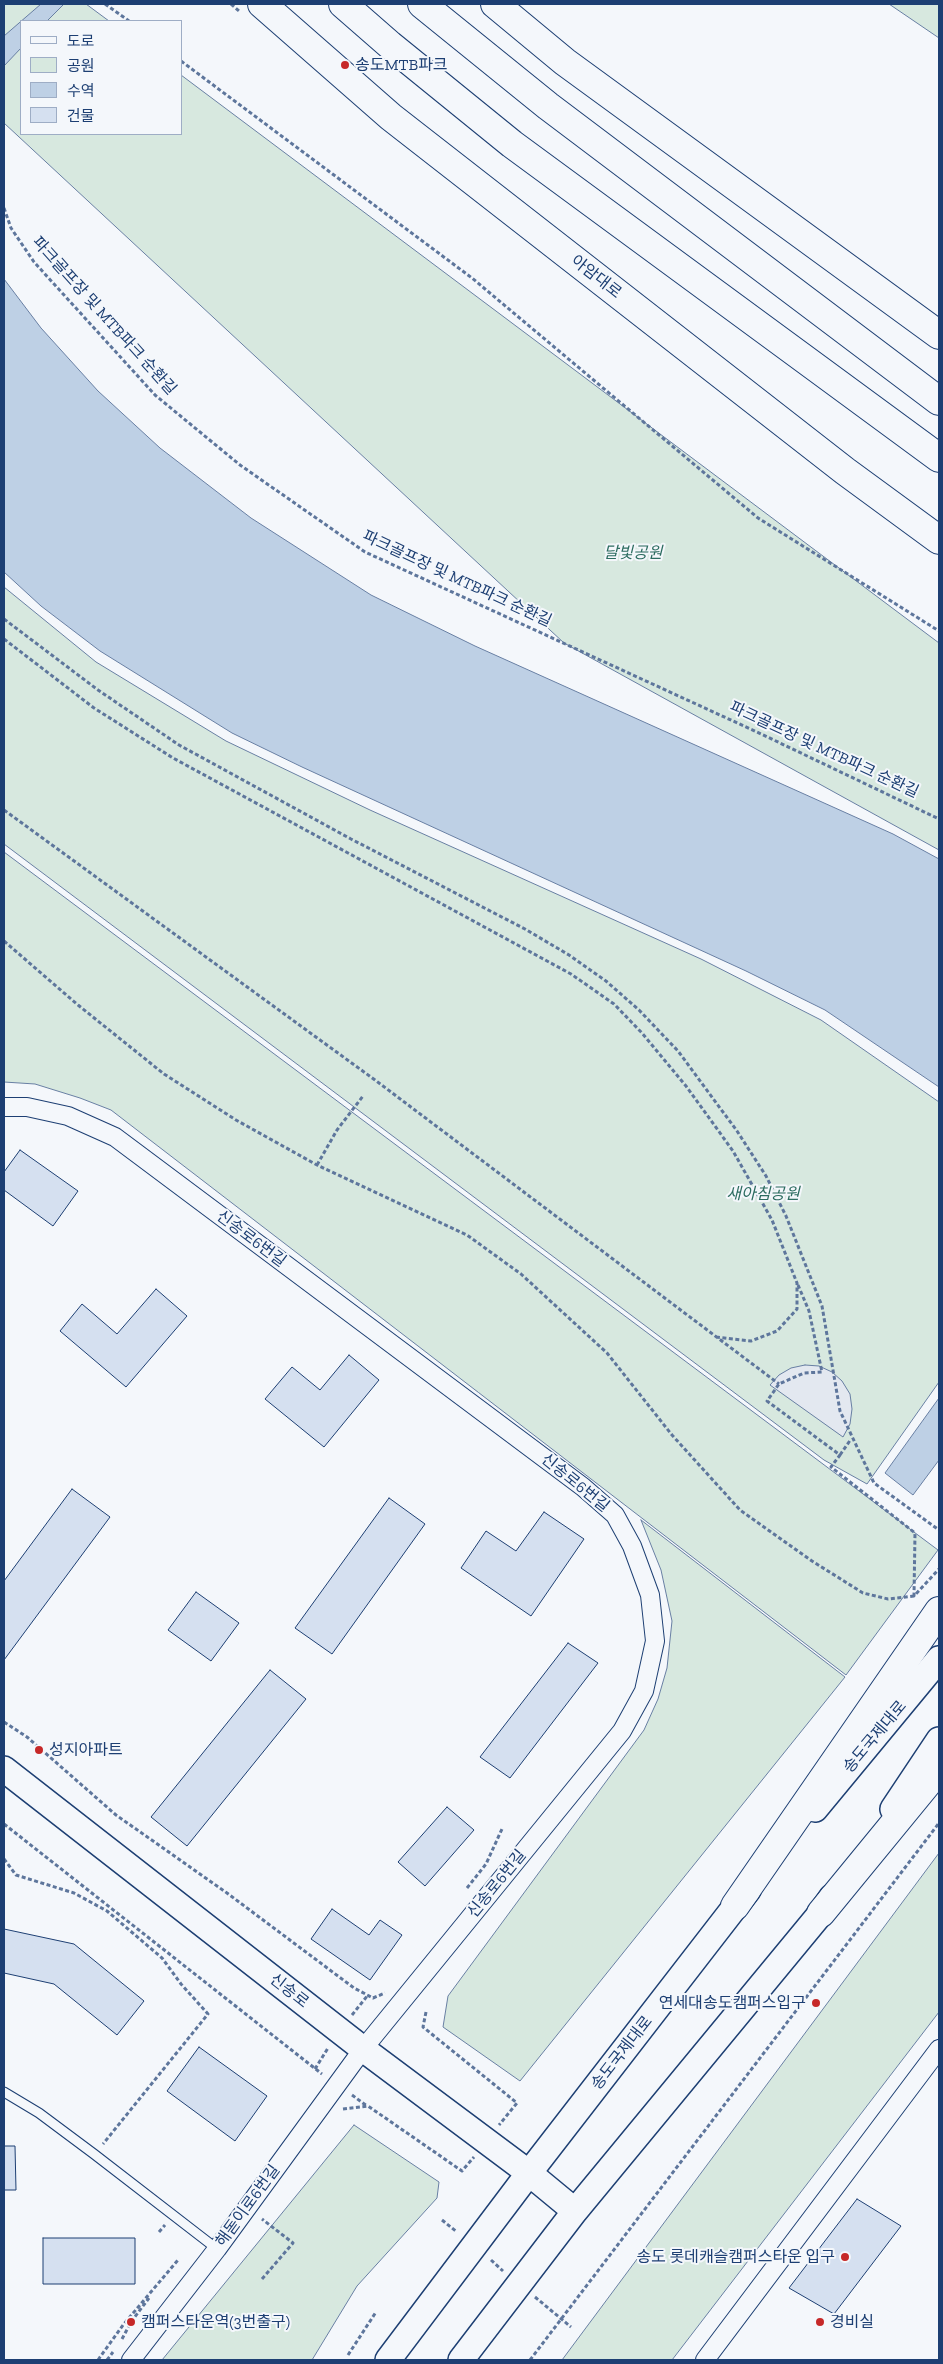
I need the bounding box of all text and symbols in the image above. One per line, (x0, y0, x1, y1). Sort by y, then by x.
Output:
legend (20, 20, 182, 135)
text: 도로 (67, 32, 95, 50)
place label: 송도MTB파크 (355, 55, 448, 75)
text: 공원 (67, 57, 95, 75)
marker: 송도MTB파크 (339, 59, 351, 71)
text: 수역 (67, 82, 95, 100)
text: 건물 (67, 107, 95, 125)
street label: 파크골프장 및 MTB파크 순환길 (28, 233, 180, 399)
street label: 아암대로 (567, 251, 625, 303)
street label: 파크골프장 및 MTB파크 순환길 (359, 527, 555, 631)
park label: 달빛공원 (604, 543, 662, 563)
street label: 파크골프장 및 MTB파크 순환길 (726, 698, 922, 802)
park label: 새아침공원 (726, 1184, 800, 1204)
street label: 신송로6번길 (212, 1207, 290, 1271)
street label: 신송로6번길 (537, 1450, 613, 1516)
street label: 송도국제대로 (839, 1697, 911, 1777)
place label: 성지아파트 (49, 1740, 123, 1760)
marker: 성지아파트 (33, 1744, 45, 1756)
street label: 신송로6번길 (464, 1846, 530, 1922)
street label: 신송로 (266, 1970, 312, 2012)
place label: 연세대송도캠퍼스입구 (659, 1993, 806, 2013)
marker: 연세대송도캠퍼스입구 (810, 1997, 822, 2009)
street label: 송도국제대로 (587, 2012, 657, 2094)
street label: 해돋이로6번길 (212, 2161, 284, 2251)
place label: 송도 롯데캐슬캠퍼스타운 입구 (636, 2247, 835, 2267)
marker: 송도 롯데캐슬캠퍼스타운 입구 (839, 2251, 851, 2263)
place label: 캠퍼스타운역(3번출구) (141, 2312, 290, 2332)
place label: 경비실 (830, 2312, 874, 2332)
marker: 캠퍼스타운역(3번출구) (125, 2316, 137, 2328)
marker: 경비실 (814, 2316, 826, 2328)

